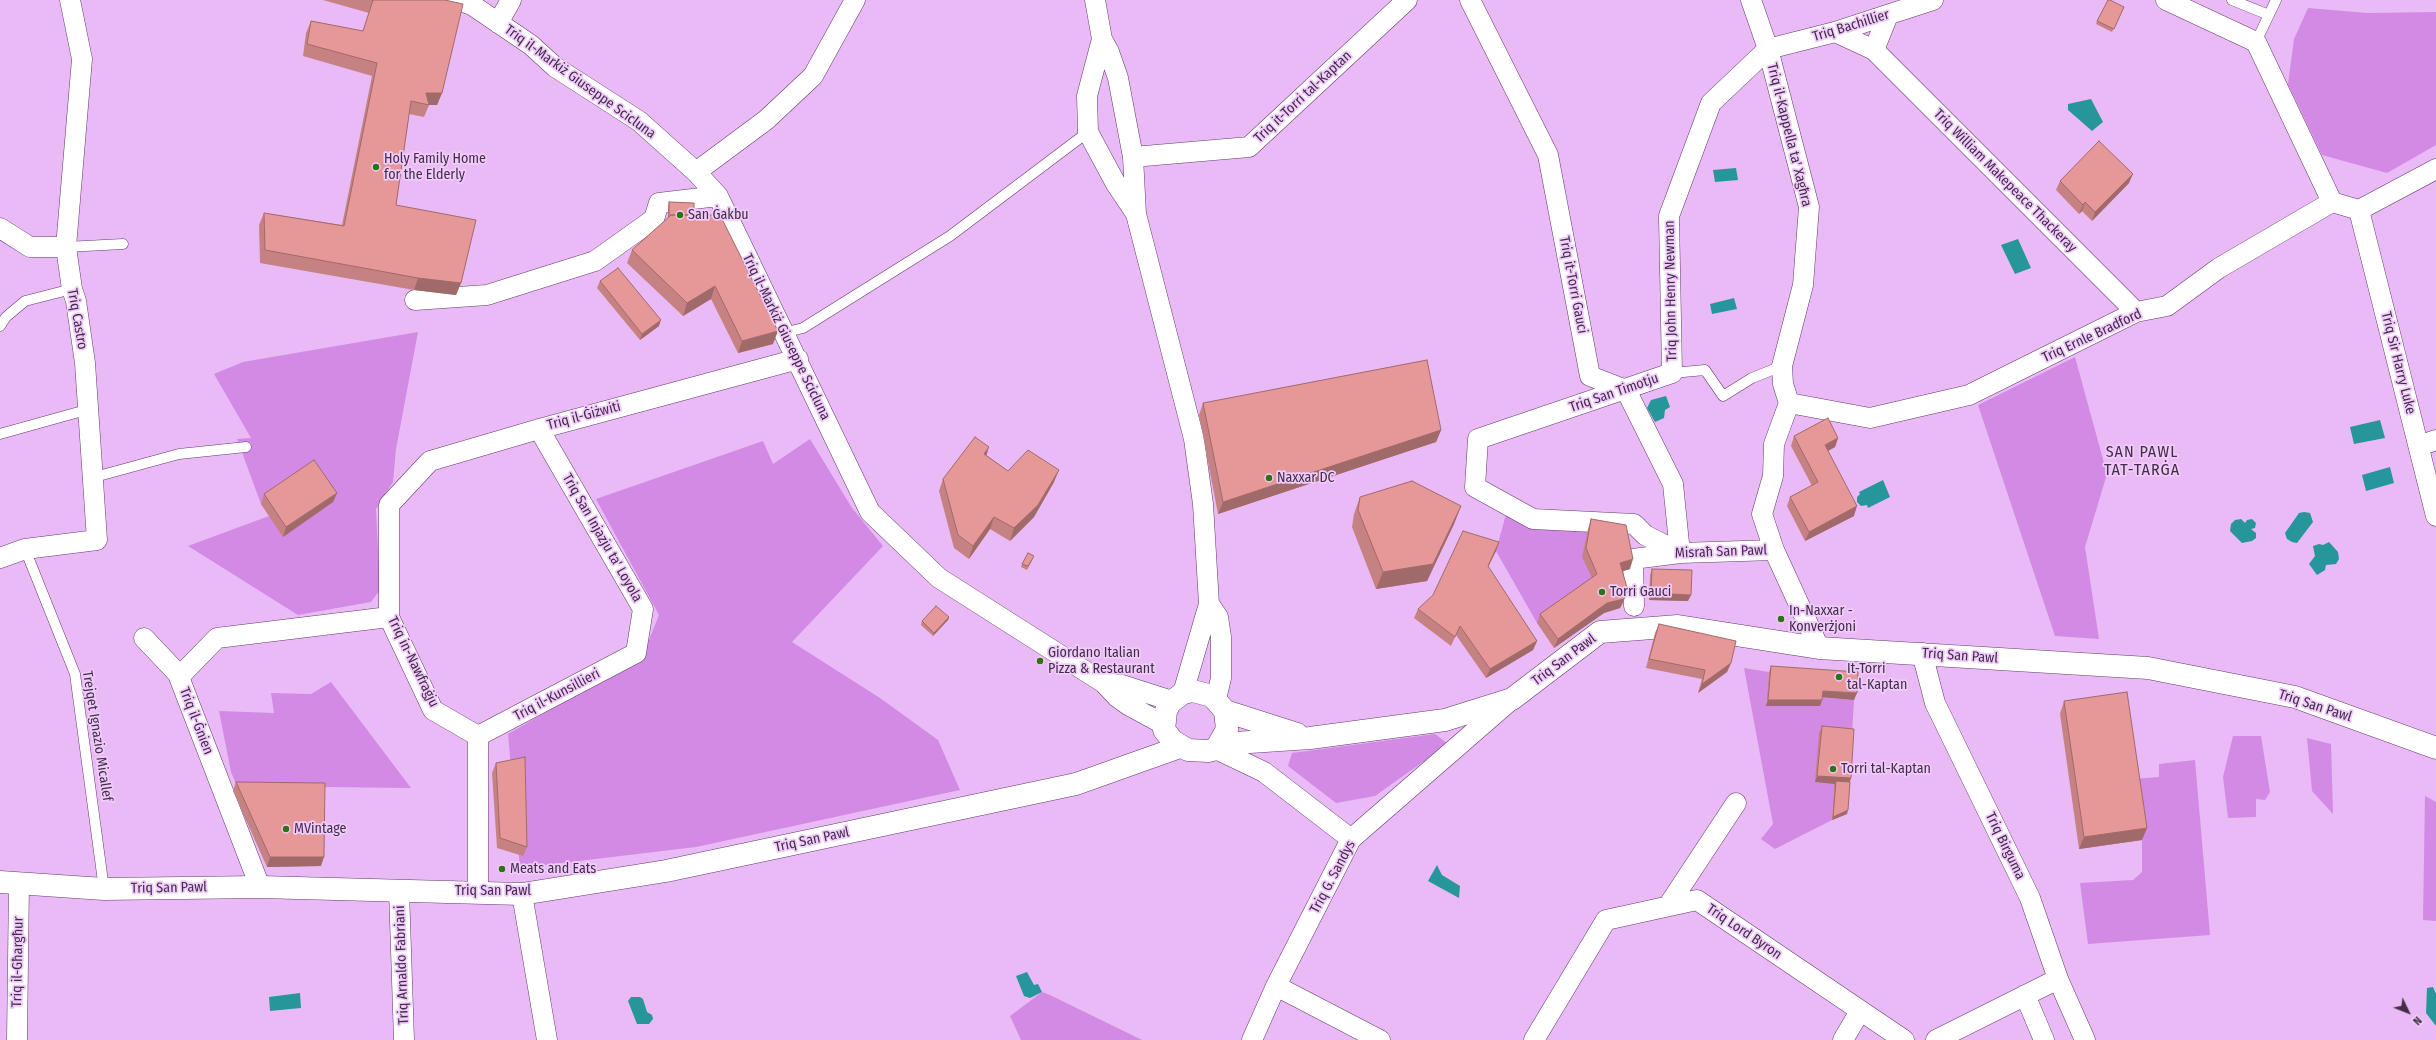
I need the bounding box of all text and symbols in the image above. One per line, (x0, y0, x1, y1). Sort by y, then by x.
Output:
street label: Triq Bachillier (1811, 6, 1891, 46)
street label: Triq il-Markiż Giuseppe Scicluna (501, 22, 659, 142)
street label: Triq it-Torri tal-Kaptan (1251, 47, 1355, 147)
street label: Triq il-Kappella ta' Xagħra (1763, 62, 1815, 208)
street label: Triq William Makepeace Thackeray (1930, 106, 2080, 256)
place label: Holy Family Home for the Elderly (384, 151, 486, 184)
marker: Holy Family Home for the Elderly (371, 162, 381, 172)
place label: San Ġakbu (688, 207, 749, 223)
marker: San Ġakbu (675, 210, 685, 220)
street label: Triq John Henry Newman (1661, 220, 1681, 362)
street label: Triq it-Torri Gauci (1555, 235, 1591, 335)
street label: Triq il-Markiż Giuseppe Scicluna (738, 251, 834, 423)
street label: Triq Castro (63, 287, 91, 351)
street label: Triq Ernle Bradford (2040, 306, 2144, 366)
street label: Triq Sir Harry Luke (2377, 310, 2419, 416)
street label: Triq San Timotju (1567, 370, 1661, 416)
street label: Triq il-Ġiżwiti (545, 398, 623, 434)
district label: SAN PAWL TAT-TARĠA (2104, 443, 2180, 481)
place label: Naxxar DC (1277, 470, 1335, 486)
street label: Triq San Injazju ta' Loyola (558, 471, 646, 605)
marker: Naxxar DC (1264, 473, 1274, 483)
street label: Misraħ San Pawl (1675, 542, 1767, 562)
place label: Torri Gauci (1610, 584, 1671, 600)
marker: Torri Gauci (1597, 587, 1607, 597)
place label: In-Naxxar - Konverżjoni (1789, 603, 1856, 636)
street label: Triq in-Nawfraġju (384, 614, 442, 710)
marker: In-Naxxar - Konverżjoni (1776, 614, 1786, 624)
street label: Triq San Pawl (1529, 630, 1599, 690)
place label: Giordano Italian Pizza & Restaurant (1048, 645, 1155, 678)
street label: Triq San Pawl (1922, 645, 1998, 667)
marker: Giordano Italian Pizza & Restaurant (1035, 656, 1045, 666)
place label: It-Torri tal-Kaptan (1847, 661, 1907, 694)
street label: Triq il-Kunsillieri (511, 665, 603, 725)
street label: Trejqet Ignazio Micallef (78, 669, 116, 803)
marker: It-Torri tal-Kaptan (1834, 672, 1844, 682)
street label: Triq il-Ġnien (175, 685, 217, 757)
street label: Triq San Pawl (2276, 686, 2354, 726)
place label: Torri tal-Kaptan (1841, 761, 1931, 777)
marker: Torri tal-Kaptan (1828, 764, 1838, 774)
street label: Triq Birguma (1982, 810, 2028, 882)
place label: MVintage (294, 821, 346, 837)
marker: MVintage (281, 824, 291, 834)
street label: Triq San Pawl (773, 824, 851, 856)
street label: Triq G. Sandys (1307, 838, 1359, 916)
place label: Meats and Eats (510, 861, 596, 877)
marker: Meats and Eats (497, 864, 507, 874)
street label: Triq San Pawl (131, 879, 207, 897)
street label: Triq San Pawl (455, 883, 531, 899)
street label: Triq Lord Byron (1703, 901, 1785, 963)
street label: Triq Arnaldo Fabriani (392, 905, 412, 1025)
street label: Triq il-Għargħur (9, 916, 27, 1008)
north arrow (2388, 992, 2428, 1032)
text: N (2410, 1014, 2424, 1027)

